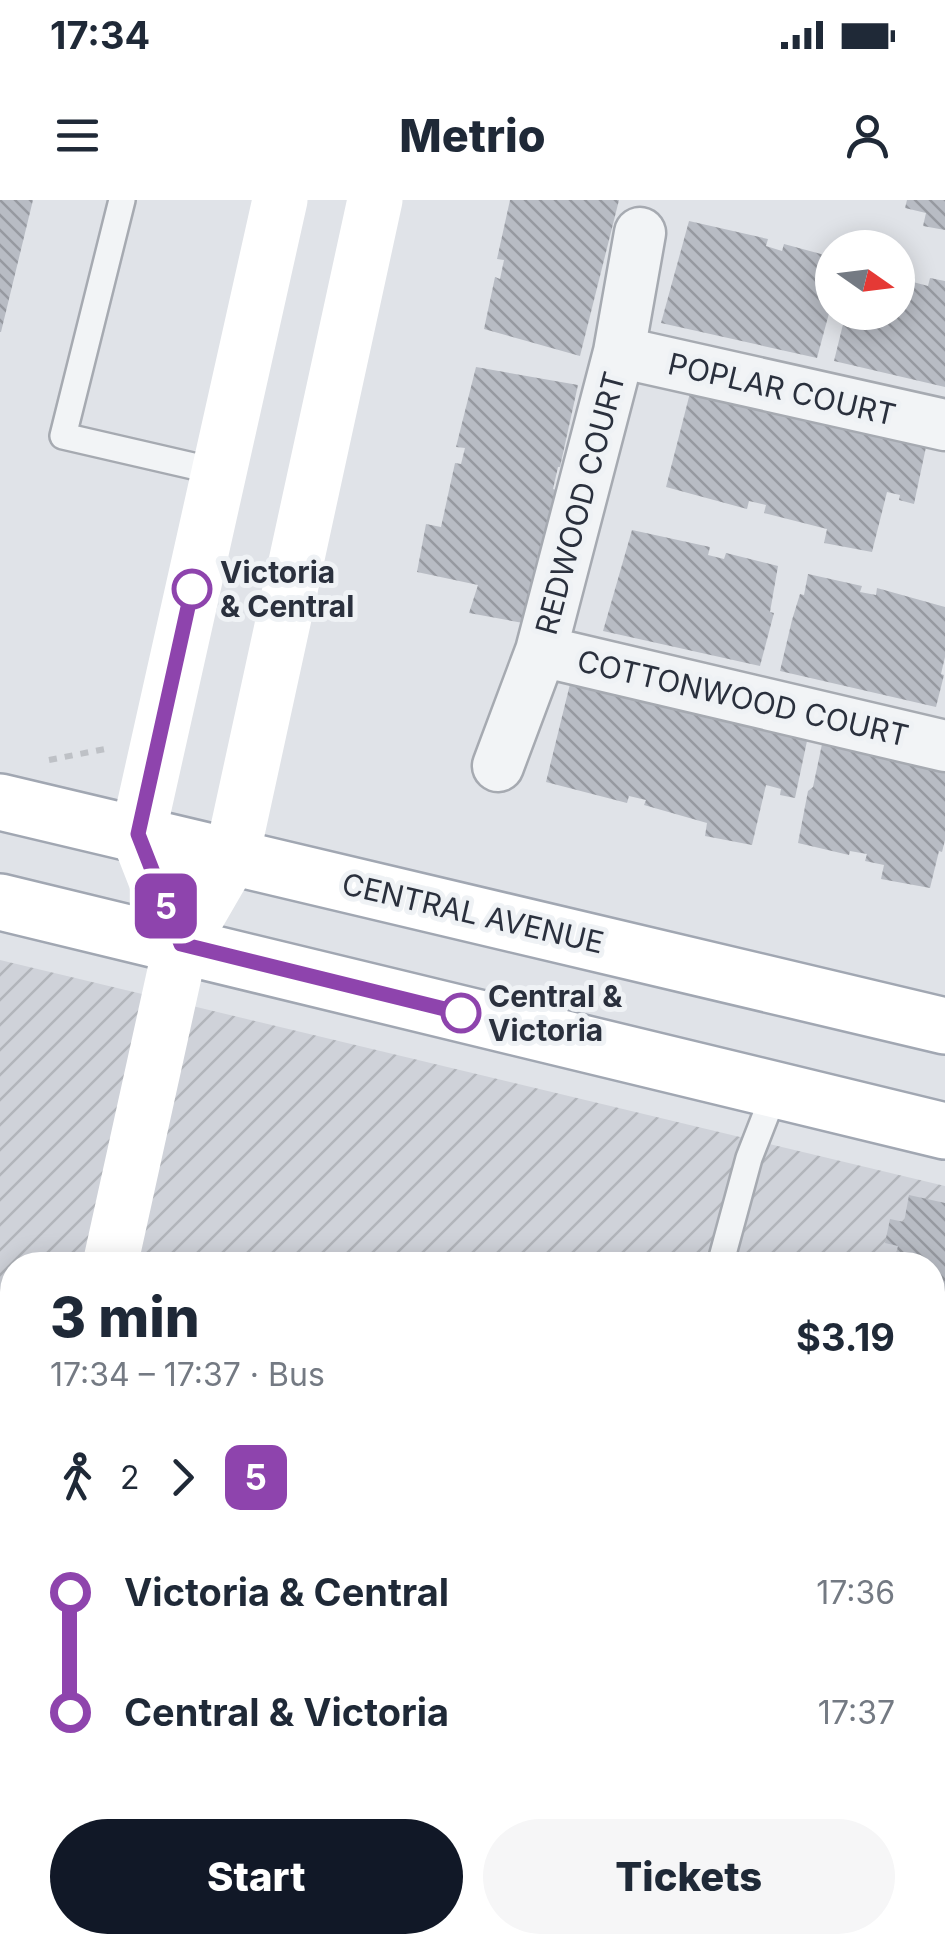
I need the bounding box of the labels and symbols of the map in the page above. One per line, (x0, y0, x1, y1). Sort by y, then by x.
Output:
north arrow (815, 230, 915, 330)
street label: POPLAR COURT (665, 345, 899, 433)
street label: REDWOOD COURT (528, 368, 632, 638)
place label: Victoria & Central (220, 554, 354, 624)
marker: Victoria & Central (173, 570, 211, 608)
street label: COTTONWOOD COURT (574, 642, 912, 754)
street label: CENTRAL AVENUE (339, 865, 607, 961)
line badge: 5 (134, 874, 198, 938)
place label: Central & Victoria (488, 978, 623, 1048)
marker: Central & Victoria (442, 994, 480, 1032)

